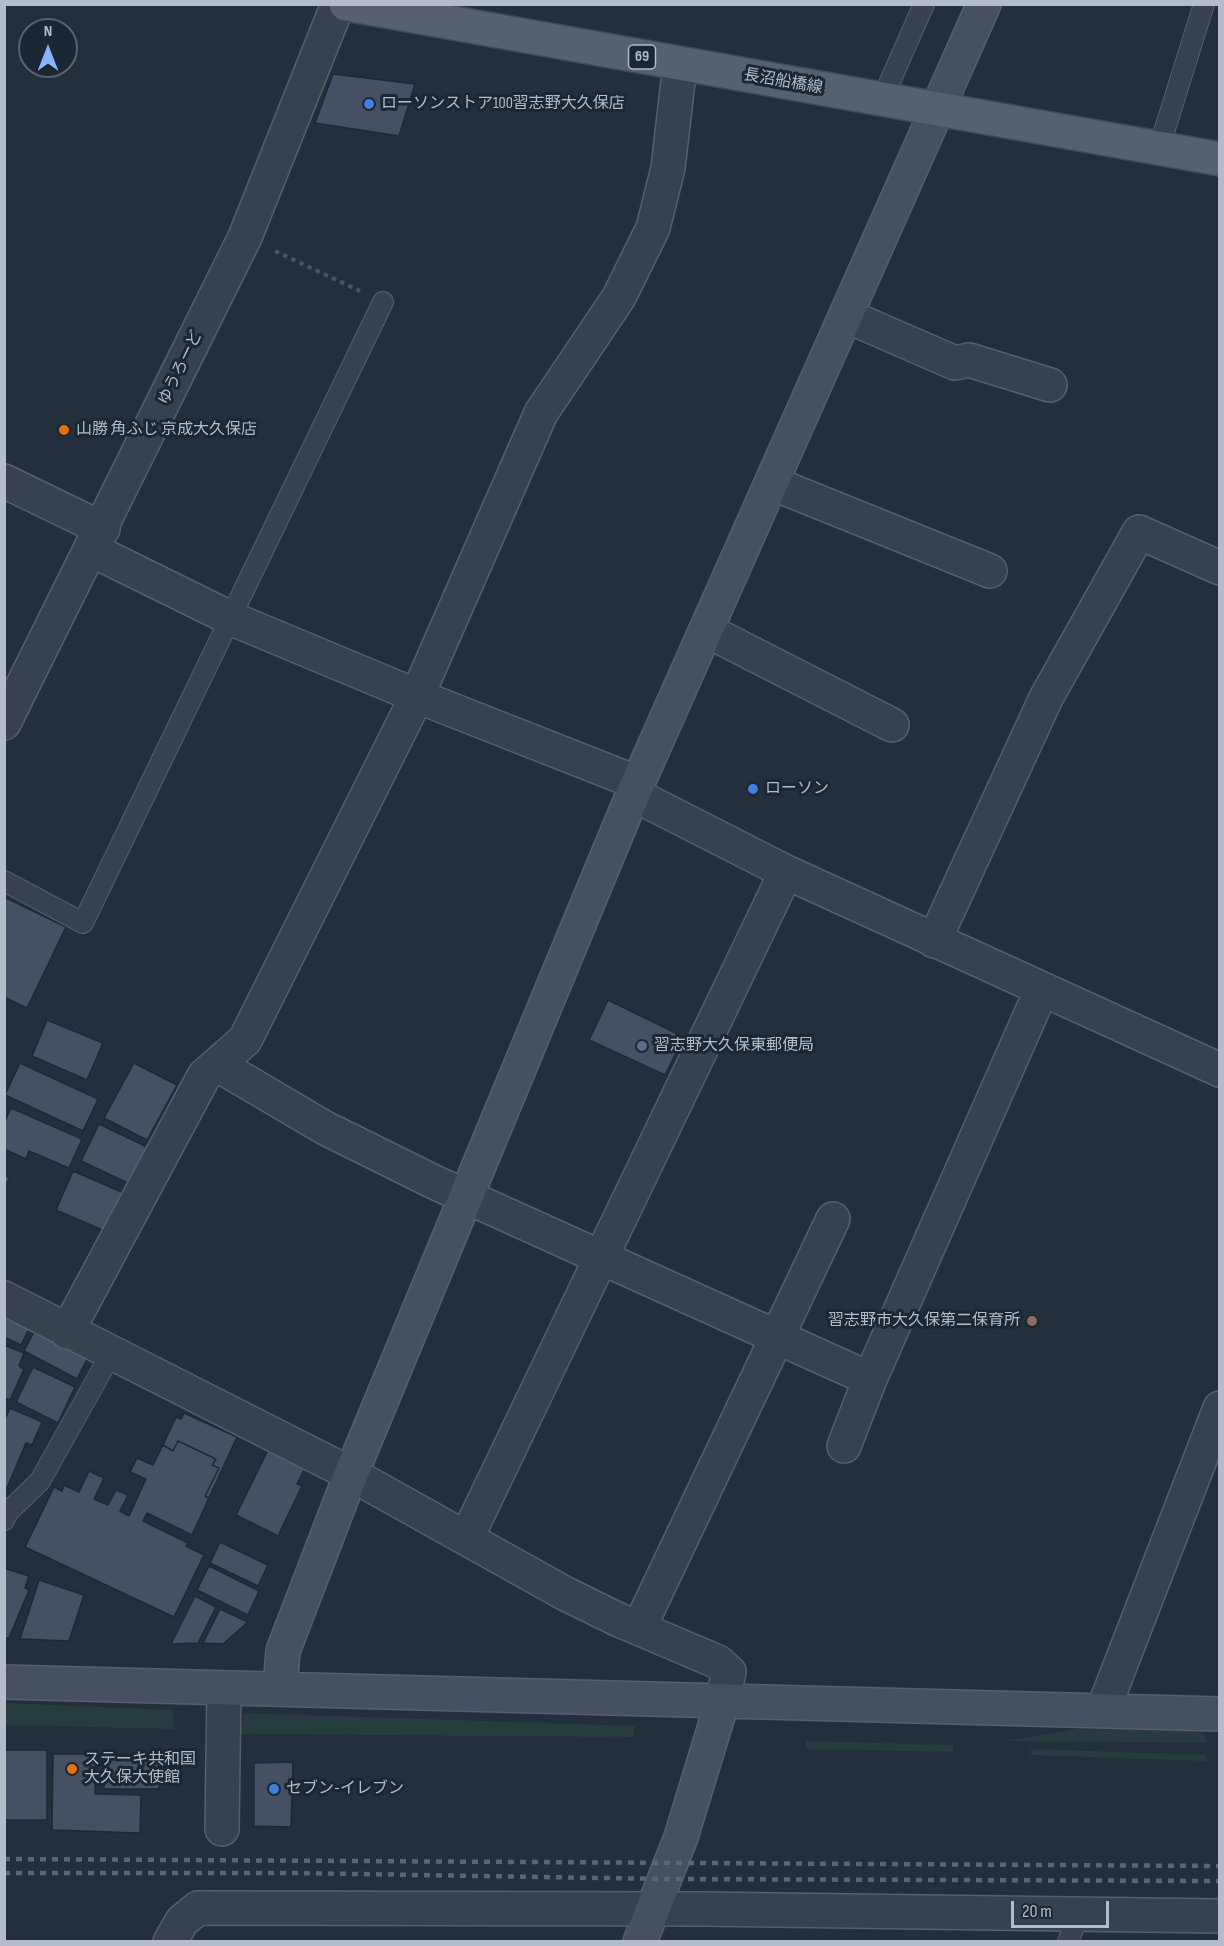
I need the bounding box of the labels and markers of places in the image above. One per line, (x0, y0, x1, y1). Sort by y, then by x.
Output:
place label: ローソンストア100習志野大久保店 (381, 94, 625, 114)
marker: ローソンストア100習志野大久保店 (362, 97, 376, 111)
place label: 山勝 角ふじ 京成大久保店 (76, 420, 257, 440)
marker: 山勝 角ふじ 京成大久保店 (57, 423, 71, 437)
place label: ローソン (765, 779, 829, 799)
marker: ローソン (746, 782, 760, 796)
place label: 習志野大久保東郵便局 (654, 1036, 814, 1056)
marker: 習志野大久保東郵便局 (635, 1039, 649, 1053)
place label: 習志野市大久保第二保育所 (828, 1311, 1020, 1331)
marker: 習志野市大久保第二保育所 (1025, 1314, 1039, 1328)
place label: ステーキ共和国 大久保大使館 (84, 1750, 196, 1788)
marker: ステーキ共和国 大久保大使館 (65, 1762, 79, 1776)
place label: セブン-イレブン (286, 1779, 404, 1799)
marker: セブン-イレブン (267, 1782, 281, 1796)

